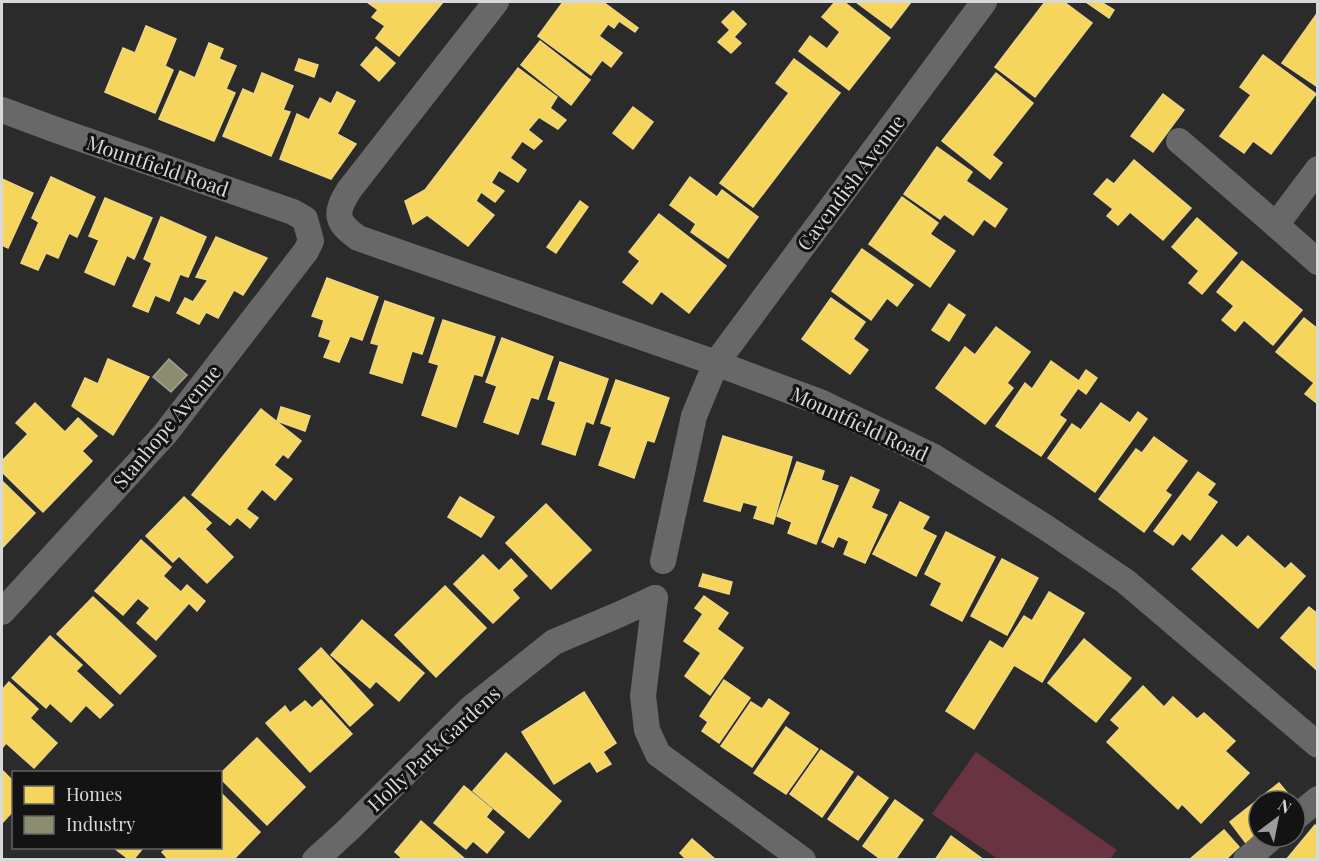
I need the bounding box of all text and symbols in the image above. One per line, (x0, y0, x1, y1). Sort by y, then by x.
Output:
street label: Cavendish Avenue (790, 108, 910, 256)
street label: Mountfield Road (83, 128, 233, 202)
street label: Stanhope Avenue (106, 358, 226, 494)
street label: Mountfield Road (787, 379, 933, 467)
street label: Holly Park Gardens (361, 679, 505, 817)
legend (12, 771, 222, 849)
text: Homes (66, 782, 122, 806)
north arrow (1247, 789, 1307, 849)
text: N (1275, 794, 1296, 818)
text: Industry (66, 812, 135, 836)

